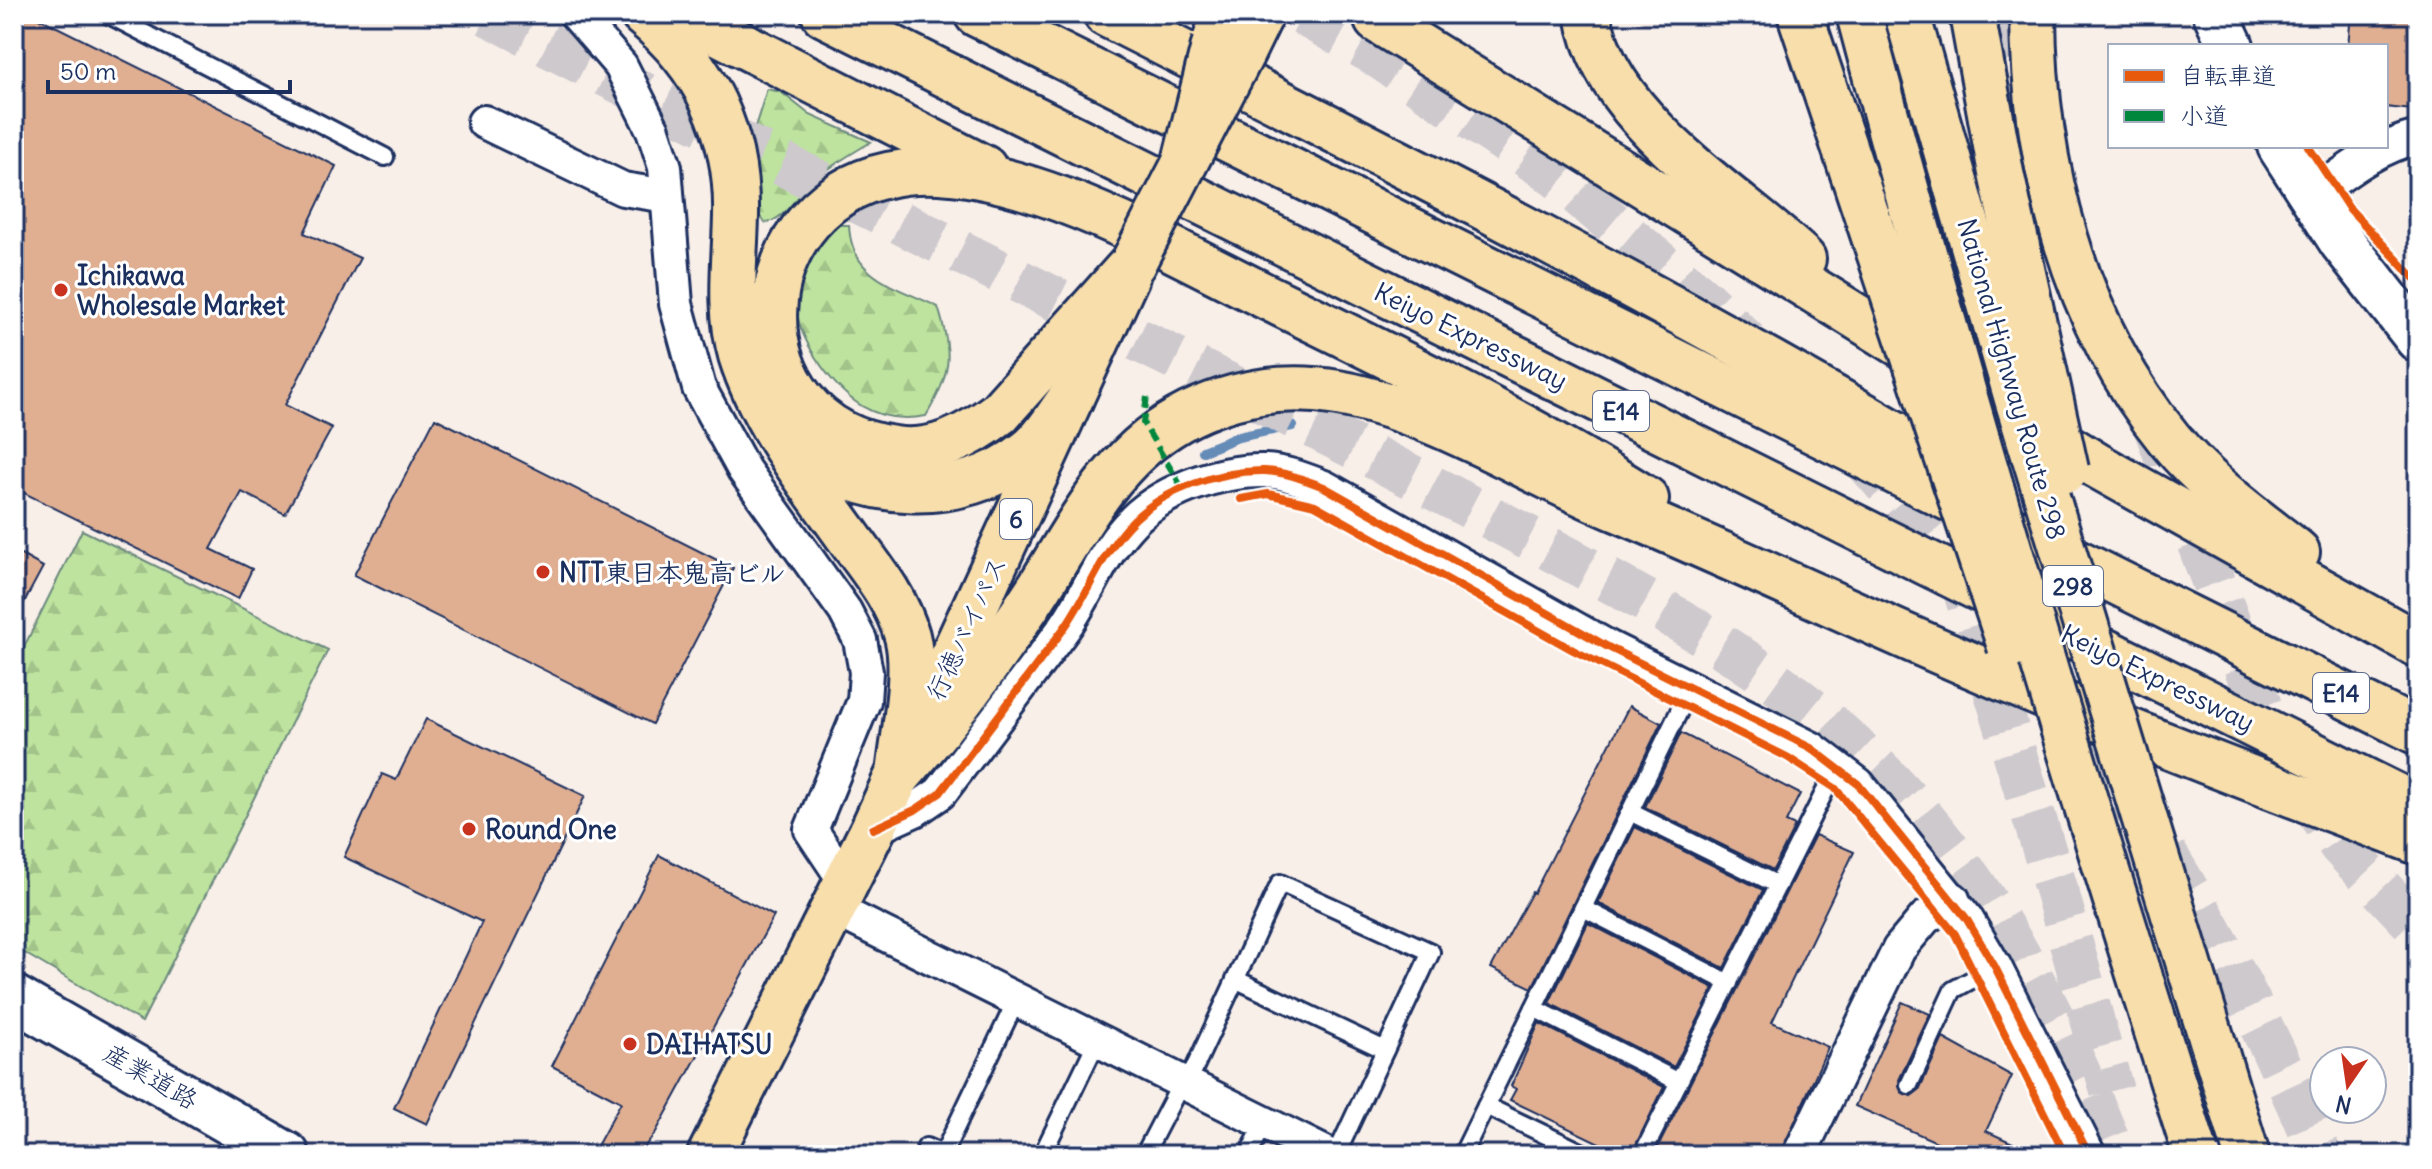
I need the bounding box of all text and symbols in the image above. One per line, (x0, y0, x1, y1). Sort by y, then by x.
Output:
scale bar (48, 44, 290, 94)
legend (2108, 44, 2388, 148)
text: 50 m (60, 56, 116, 86)
text: 自転車道 (2180, 60, 2276, 90)
text: 小道 (2180, 100, 2228, 130)
street label: National Highway Route 298 (1950, 215, 2074, 543)
place label: Ichikawa Wholesale Market (77, 259, 285, 322)
street label: Keiyo Expressway (1369, 275, 1573, 397)
marker: Ichikawa Wholesale Market (52, 281, 70, 299)
road number: E14 (1593, 391, 1649, 431)
road number: 6 (1000, 499, 1032, 539)
street label: 行徳バイパス (918, 551, 1014, 705)
place label: NTT東日本鬼高ビル (559, 556, 786, 589)
marker: NTT東日本鬼高ビル (534, 563, 552, 581)
road number: 298 (2043, 566, 2103, 606)
street label: Keiyo Expressway (2056, 617, 2260, 739)
road number: E14 (2313, 673, 2369, 713)
place label: Round One (485, 813, 617, 846)
marker: Round One (460, 820, 478, 838)
place label: DAIHATSU (646, 1028, 772, 1061)
marker: DAIHATSU (621, 1035, 639, 1053)
street label: 産業道路 (98, 1036, 204, 1116)
north arrow (2308, 1045, 2388, 1125)
text: N (2333, 1089, 2354, 1120)

